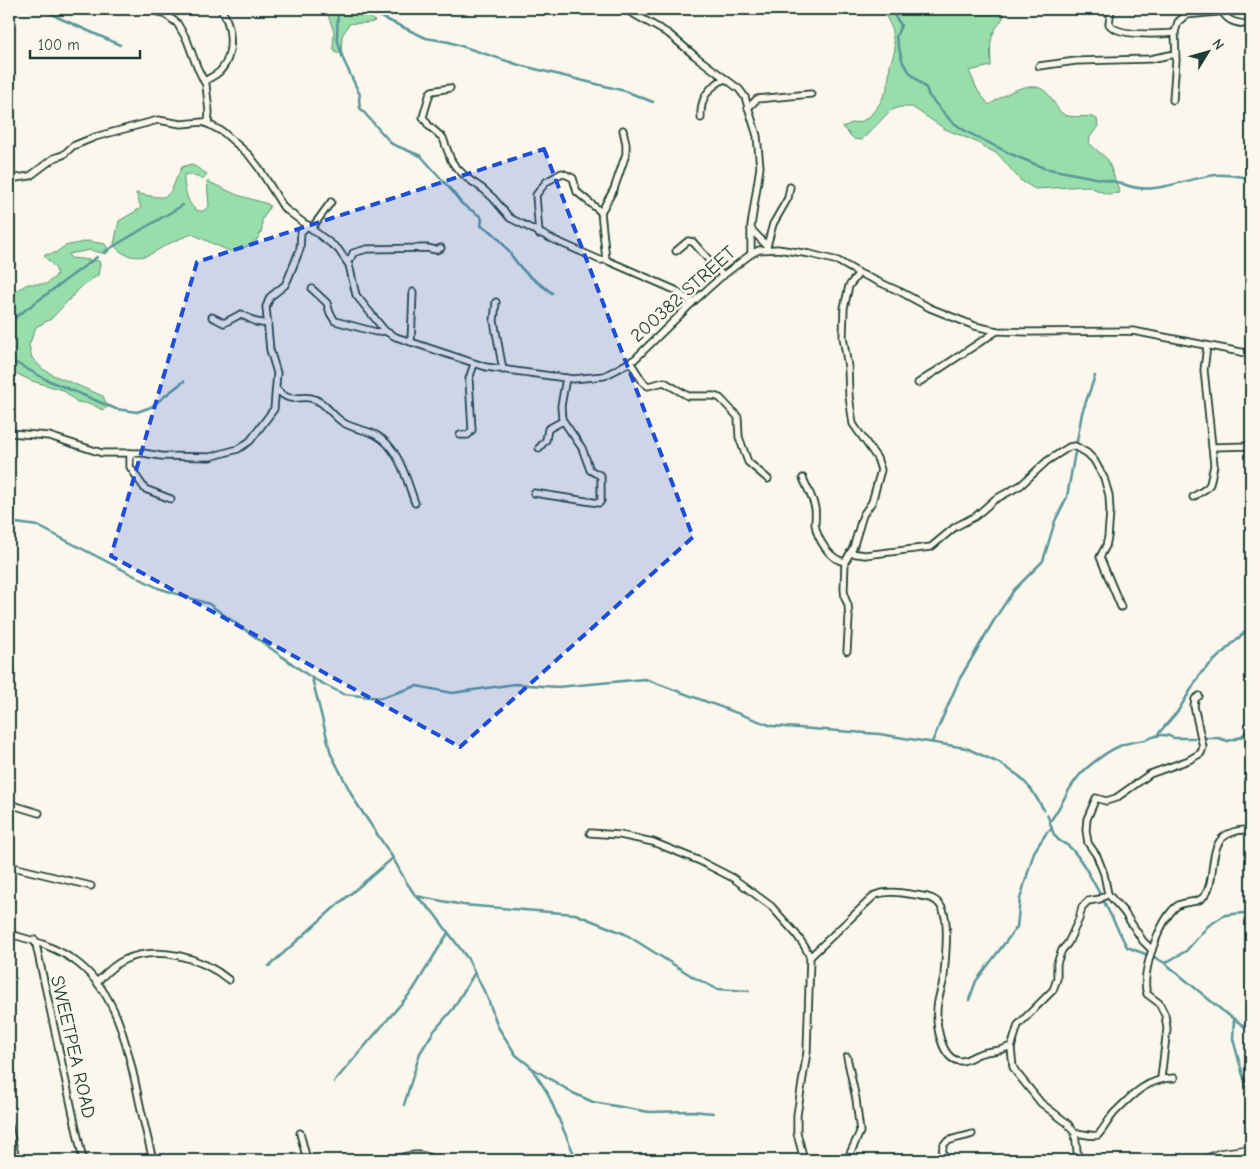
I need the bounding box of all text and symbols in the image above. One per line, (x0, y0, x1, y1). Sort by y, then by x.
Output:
scale bar (30, 28, 140, 60)
north arrow (1182, 28, 1232, 78)
text: 100 m (38, 36, 80, 54)
text: N (1208, 36, 1228, 53)
street label: 200382 STREET (626, 241, 740, 347)
street label: SWEETPEA ROAD (46, 973, 100, 1121)

